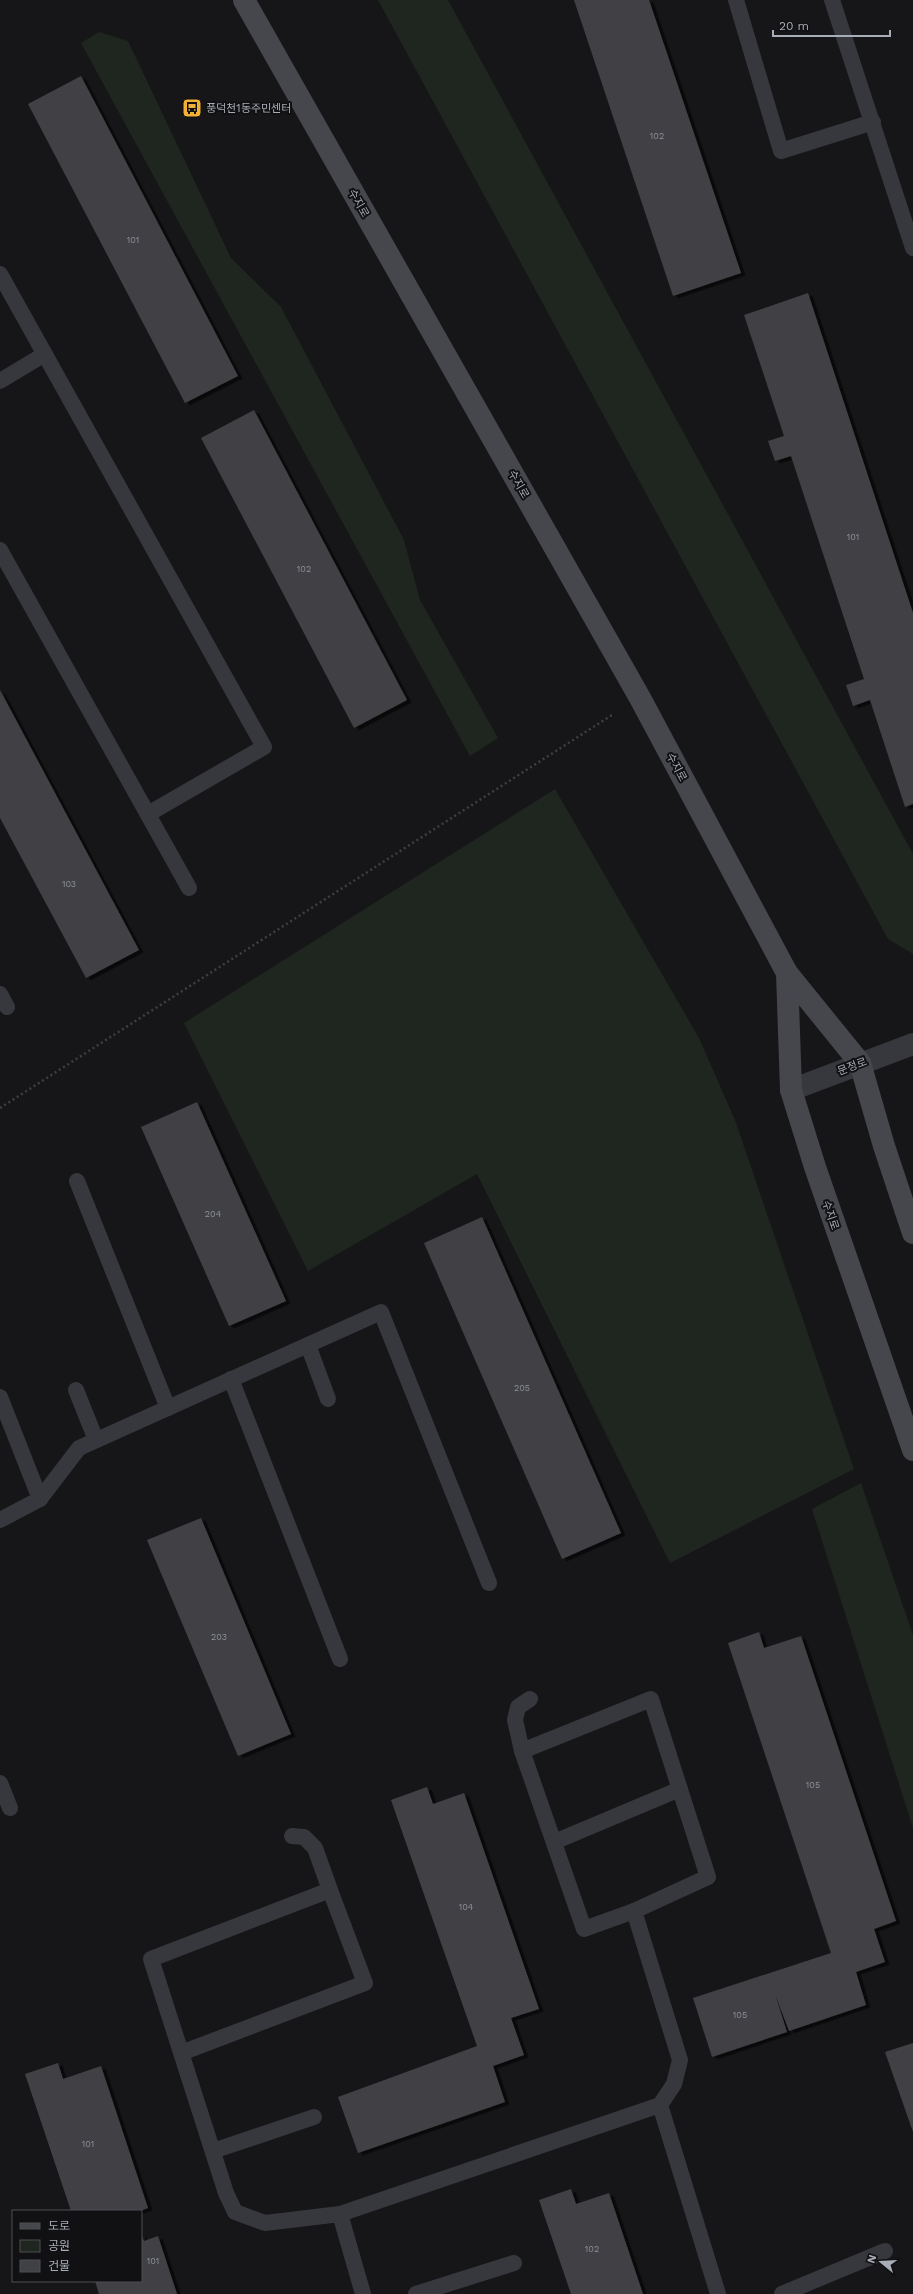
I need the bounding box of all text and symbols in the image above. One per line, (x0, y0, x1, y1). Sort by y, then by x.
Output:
scale bar (773, 12, 890, 38)
text: 20 m (779, 19, 809, 33)
bus stop icon: 풍덕천1동주민센터 (181, 97, 203, 119)
place label: 풍덕천1동주민센터 (206, 102, 291, 115)
house number: 102 (650, 131, 664, 141)
street label: 수지로 (345, 187, 372, 220)
house number: 101 (127, 235, 139, 245)
street label: 수지로 (505, 468, 532, 501)
house number: 101 (847, 532, 859, 542)
house number: 102 (297, 564, 311, 574)
street label: 수지로 (664, 751, 689, 784)
house number: 103 (62, 879, 76, 889)
street label: 문정로 (836, 1055, 869, 1078)
street label: 수지로 (819, 1199, 842, 1232)
house number: 204 (205, 1209, 222, 1219)
house number: 205 (514, 1383, 530, 1393)
house number: 203 (211, 1632, 227, 1642)
house number: 105 (806, 1780, 820, 1790)
house number: 104 (459, 1902, 474, 1912)
house number: 105 (733, 2010, 747, 2020)
house number: 101 (82, 2139, 94, 2149)
legend (12, 2210, 142, 2282)
text: 도로 (48, 2219, 70, 2233)
text: 공원 (48, 2239, 70, 2253)
north arrow (861, 2242, 901, 2282)
house number: 102 (585, 2244, 599, 2254)
text: N (865, 2253, 879, 2265)
house number: 101 (147, 2256, 159, 2266)
text: 건물 (48, 2259, 70, 2273)

